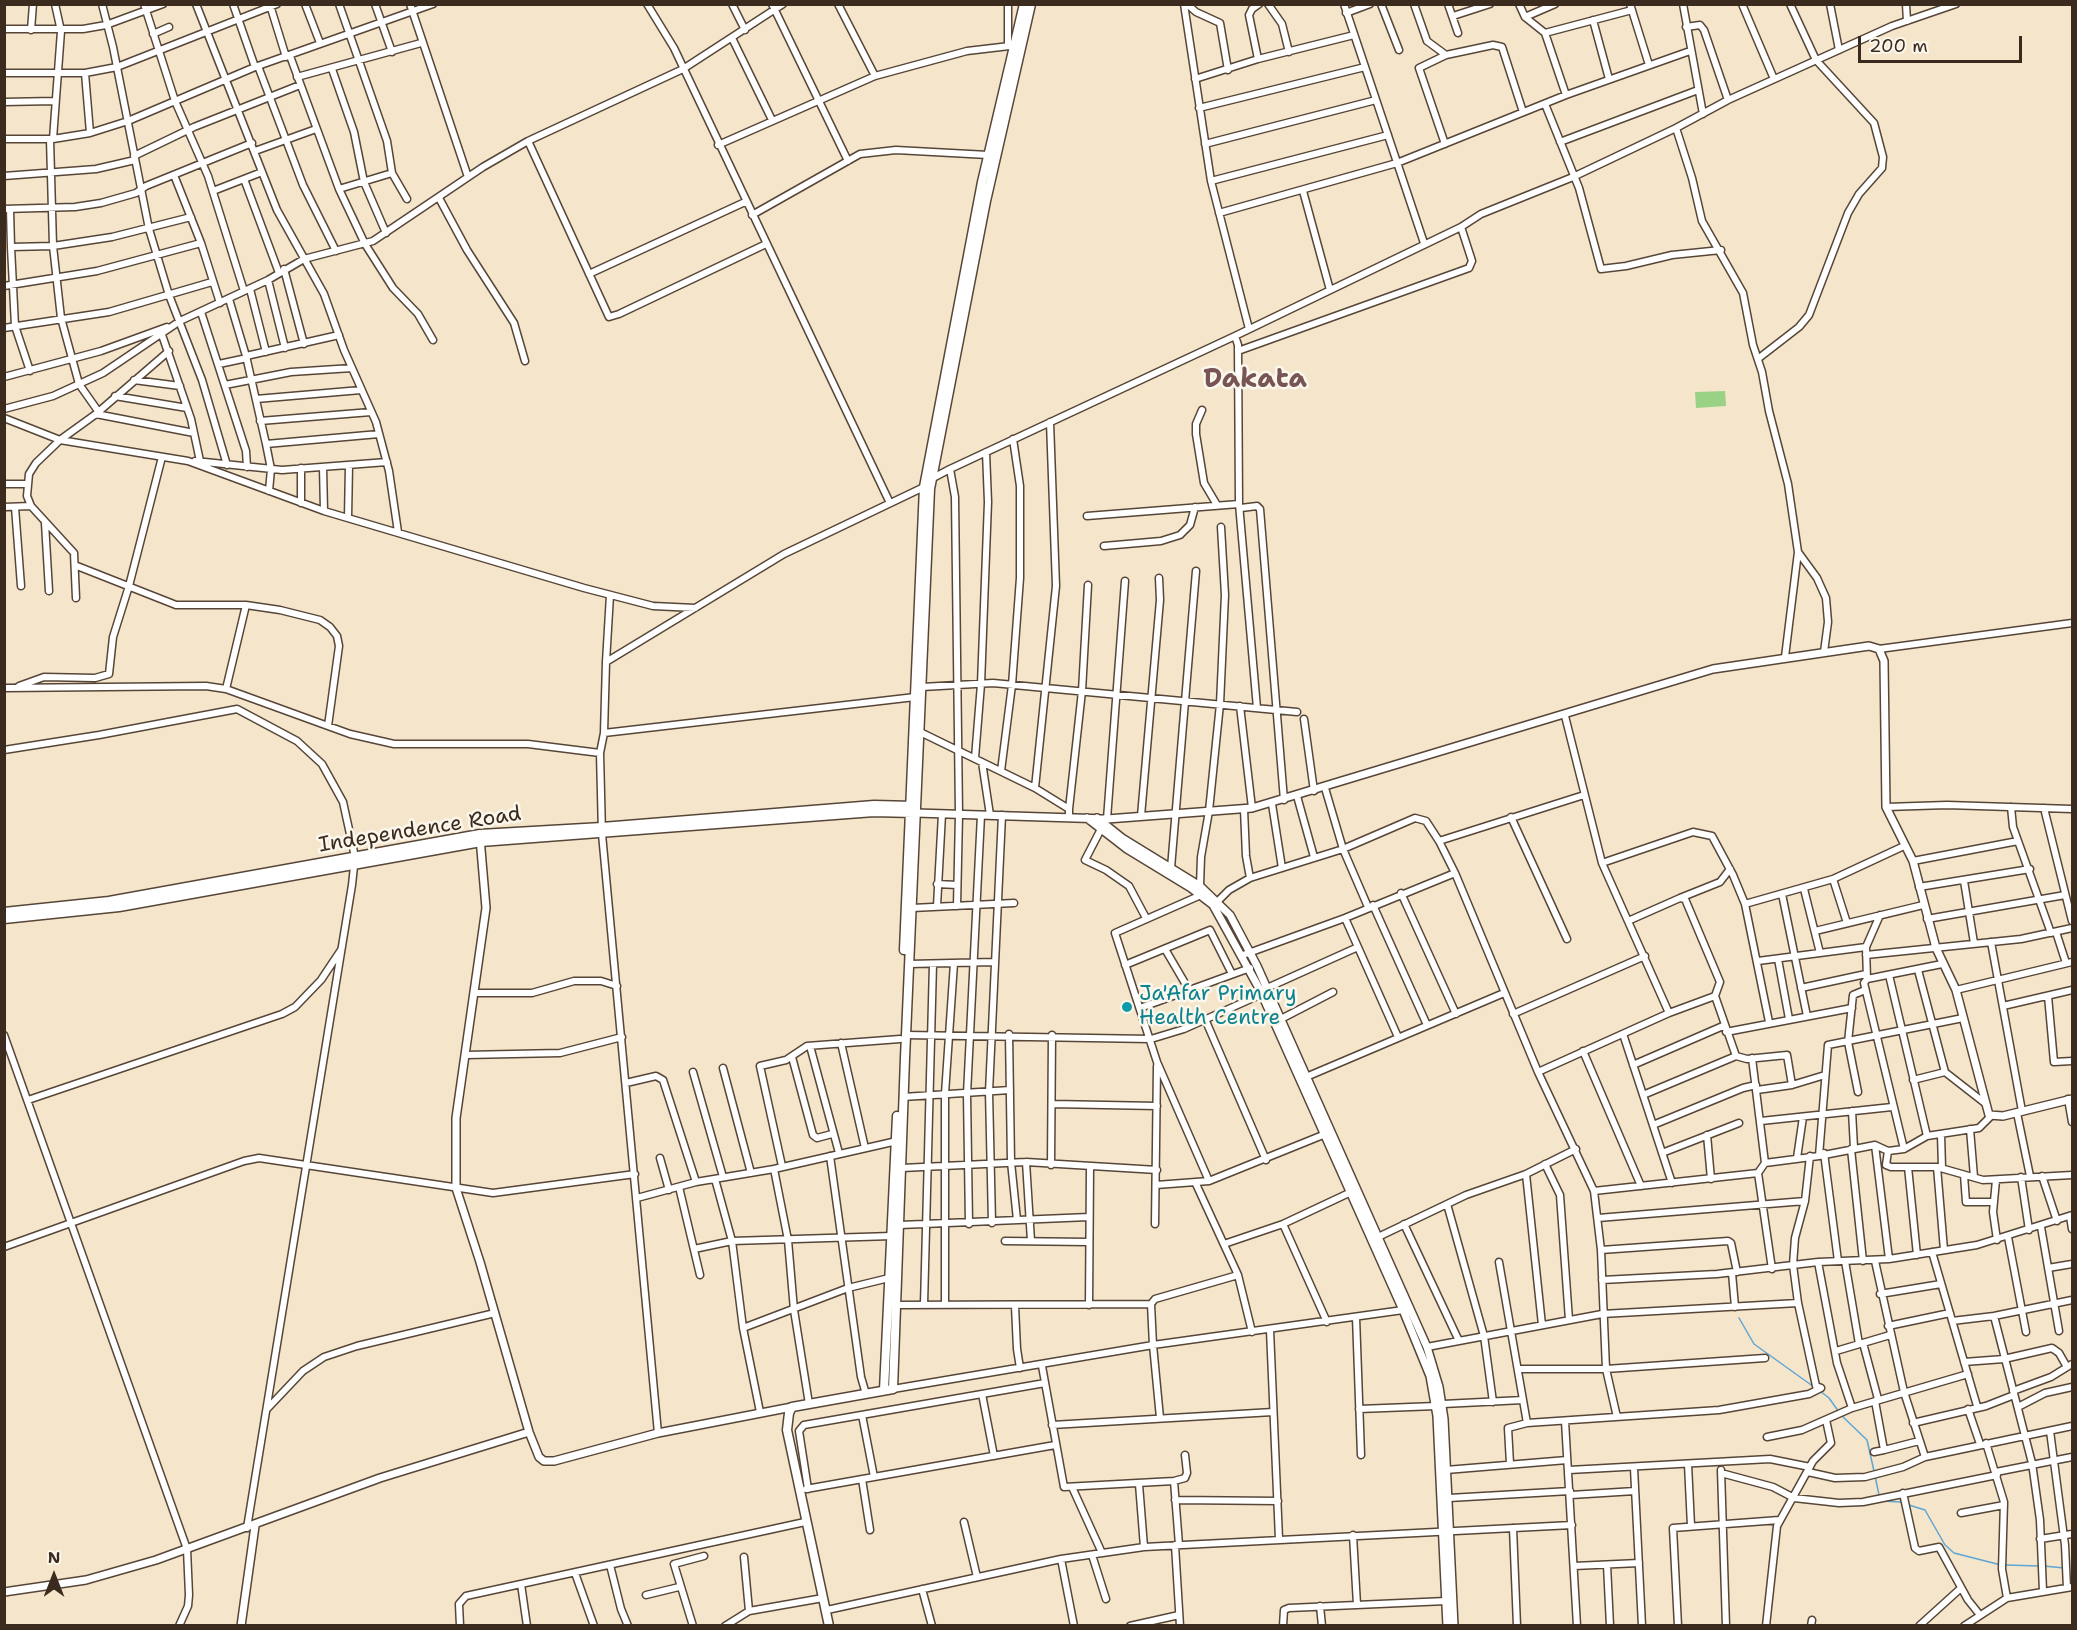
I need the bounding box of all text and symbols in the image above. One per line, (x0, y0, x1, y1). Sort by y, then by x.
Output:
scale bar (1861, 24, 2024, 62)
text: 200 m (1869, 34, 1928, 58)
district label: Dakata (1203, 364, 1307, 396)
street label: Independence Road (317, 802, 523, 858)
place label: Ja'Afar Primary Health Centre (1139, 982, 1296, 1032)
marker: Ja'Afar Primary Health Centre (1120, 1000, 1134, 1014)
north arrow (24, 1546, 84, 1606)
text: N (48, 1547, 60, 1568)

